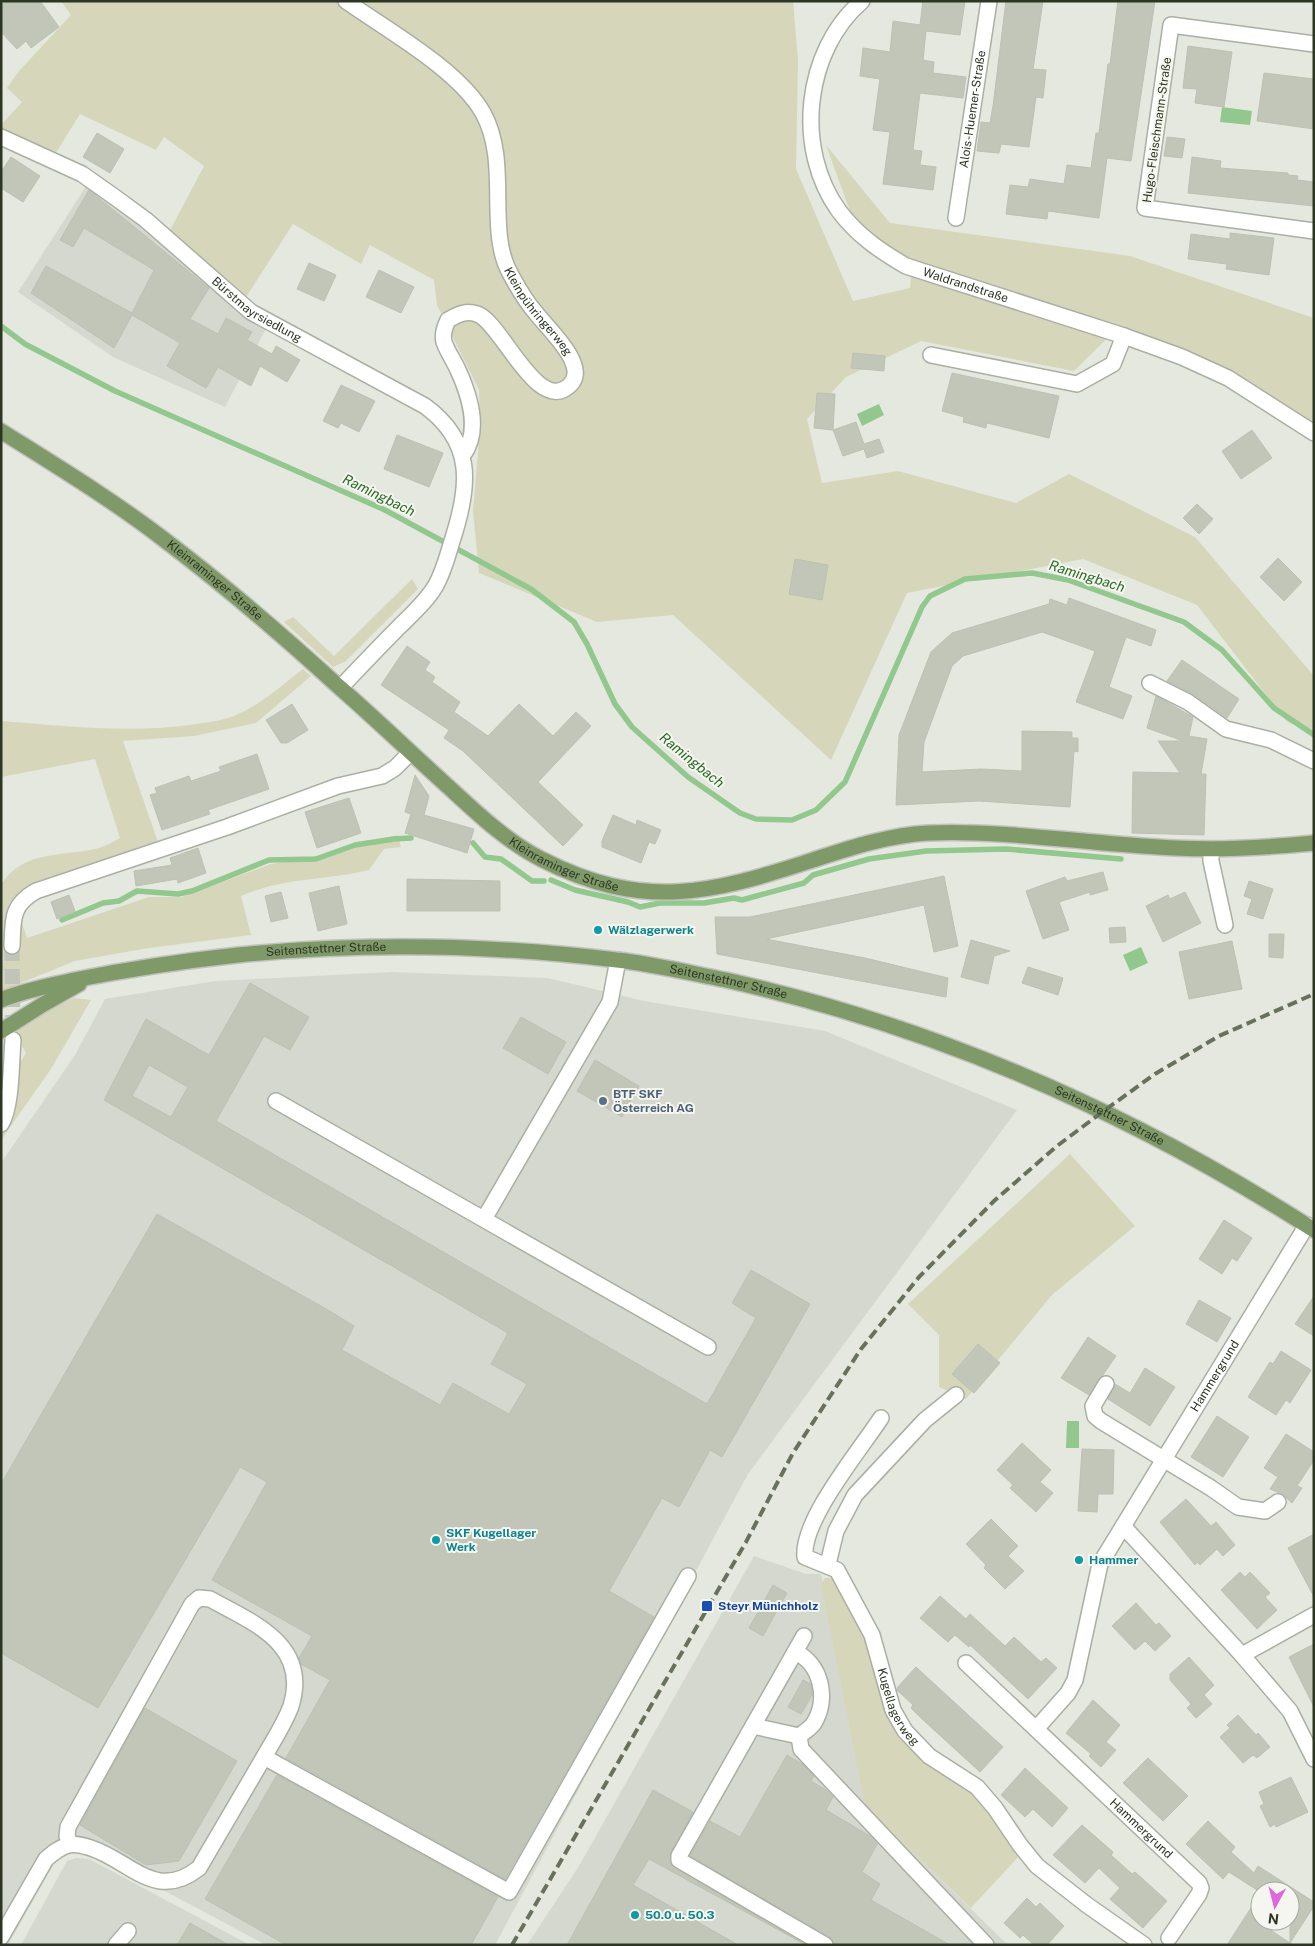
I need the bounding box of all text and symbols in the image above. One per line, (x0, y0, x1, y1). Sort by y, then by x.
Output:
street label: Alois-Huemer-Straße (957, 49, 988, 169)
street label: Hugo-Fleischmann-Straße (1140, 56, 1174, 204)
street label: Kleinpühringerweg (501, 265, 575, 358)
street label: Waldrandstraße (921, 265, 1010, 305)
street label: Bürstmayrsiedlung (209, 274, 304, 345)
water label: Ramingbach (340, 471, 418, 519)
street label: Kleinraminger Straße (164, 537, 266, 623)
water label: Ramingbach (1047, 557, 1127, 595)
water label: Ramingbach (657, 729, 728, 791)
street label: Kleinraminger Straße (506, 834, 620, 894)
place label: Wälzlagerwerk (608, 923, 694, 937)
marker: Wälzlagerwerk (592, 924, 604, 936)
street label: Seitenstettner Straße (265, 940, 387, 959)
street label: Seitenstettner Straße (668, 962, 789, 1002)
street label: Seitenstettner Straße (1052, 1083, 1167, 1148)
place label: BTF SKF Österreich AG (613, 1087, 694, 1115)
marker: BTF SKF Österreich AG (597, 1095, 609, 1107)
street label: Hammergrund (1188, 1338, 1242, 1414)
place label: SKF Kugellager Werk (446, 1526, 536, 1554)
marker: SKF Kugellager Werk (430, 1534, 442, 1546)
place label: Hammer (1089, 1553, 1138, 1567)
marker: Hammer (1073, 1554, 1085, 1566)
marker: Steyr Münichholz (700, 1599, 714, 1613)
place label: Steyr Münichholz (718, 1599, 818, 1613)
street label: Kugellagerweg (875, 1666, 922, 1748)
street label: Hammergrund (1107, 1795, 1176, 1861)
north arrow (1250, 1881, 1300, 1931)
place label: 50.0 u. 50.3 (645, 1908, 715, 1922)
marker: 50.0 u. 50.3 (629, 1909, 641, 1921)
text: N (1267, 1910, 1280, 1928)

